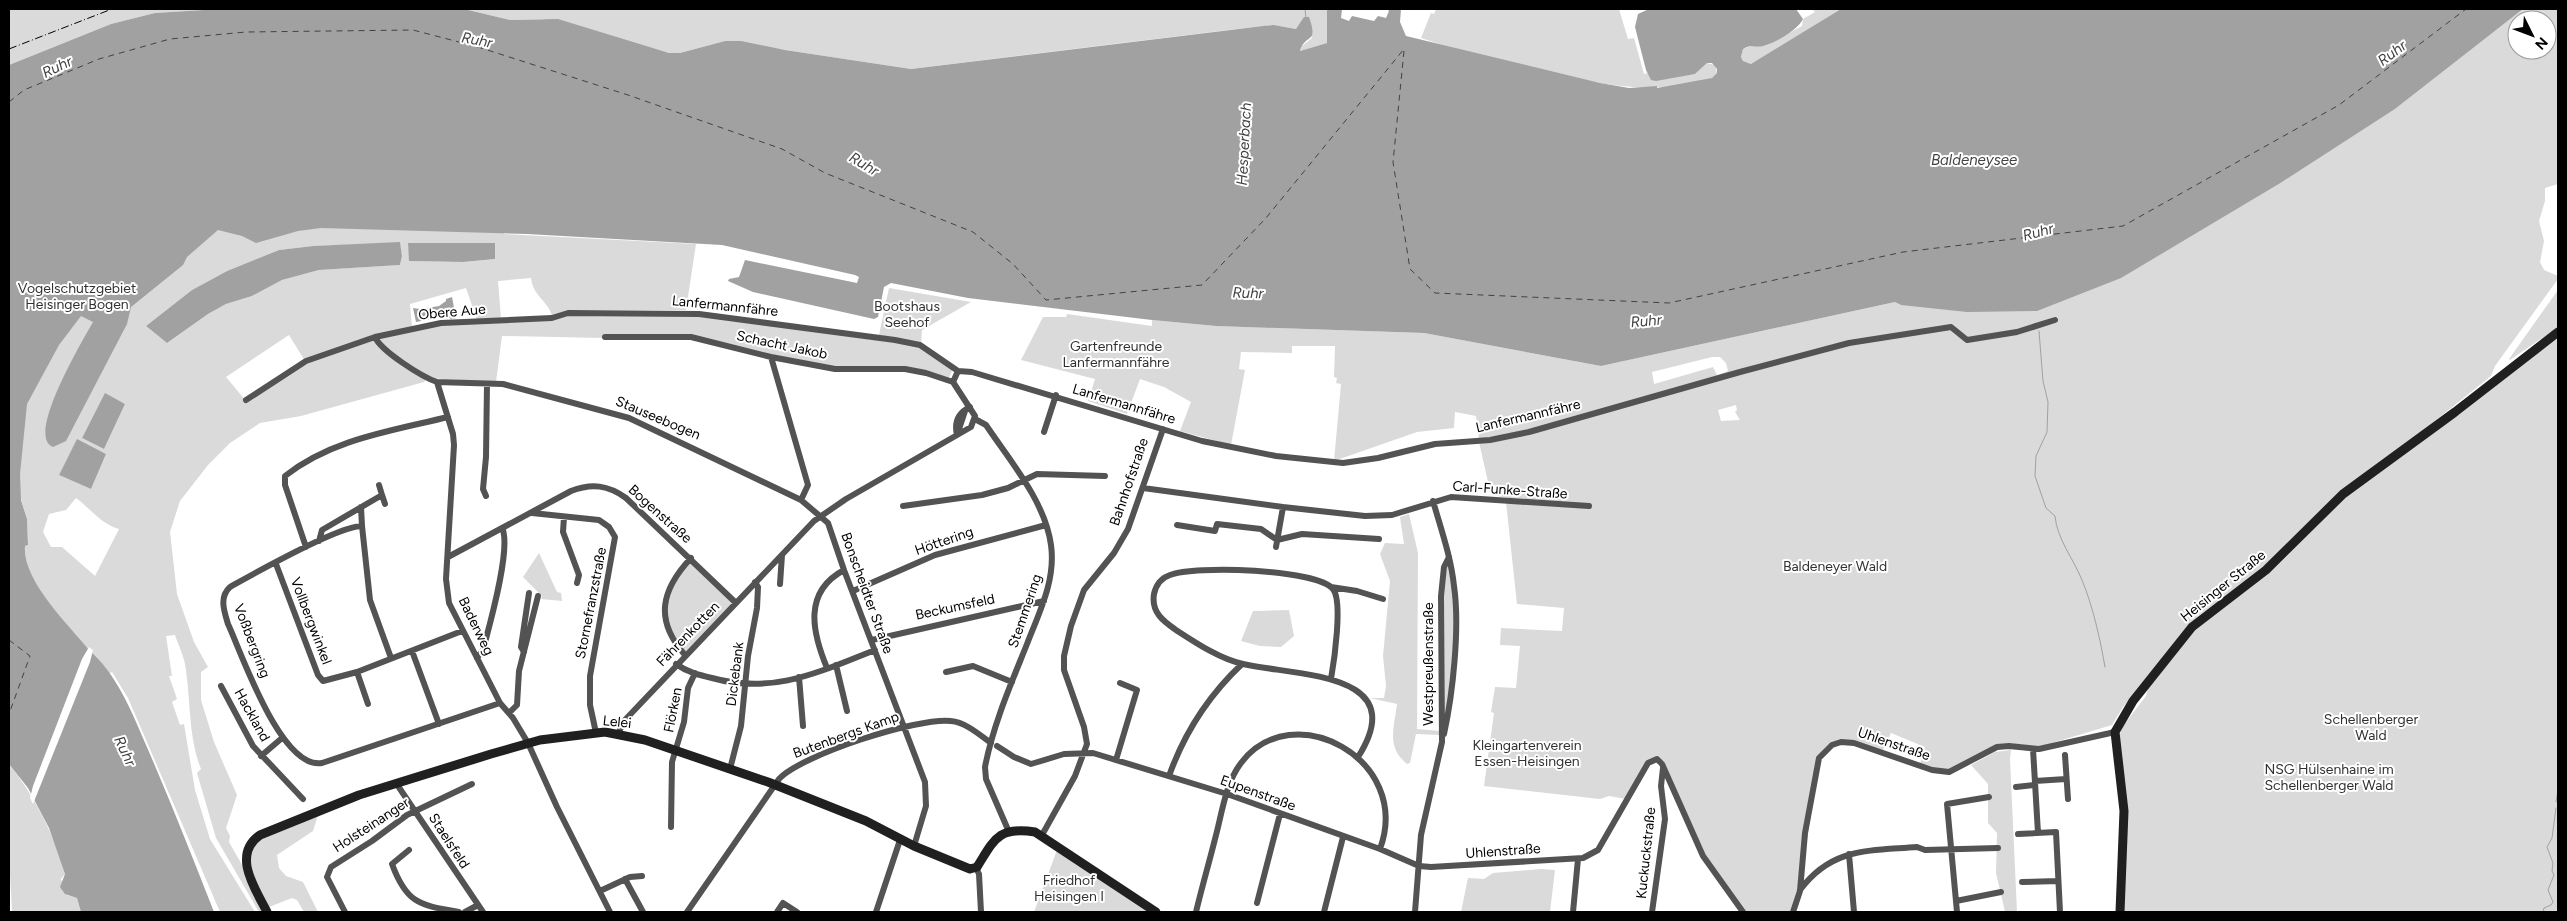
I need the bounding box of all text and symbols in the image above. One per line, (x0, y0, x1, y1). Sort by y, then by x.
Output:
north arrow (2507, 10, 2557, 60)
water label: Ruhr (460, 28, 495, 52)
text: N (2531, 34, 2551, 53)
water label: Ruhr (2374, 36, 2411, 70)
water label: Ruhr (39, 52, 76, 82)
water label: Hesperbach (1233, 102, 1255, 186)
water label: Ruhr (846, 148, 883, 180)
water label: Baldeneysee (1931, 151, 2017, 169)
water label: Ruhr (2021, 219, 2056, 245)
park label: Vogelschutzgebiet Heisinger Bogen (18, 280, 136, 313)
water label: Ruhr (1232, 283, 1265, 303)
street label: Lanfermannfähre (671, 292, 779, 320)
park label: Bootshaus Seehof (874, 298, 940, 331)
street label: Obere Aue (418, 301, 487, 323)
water label: Ruhr (1630, 311, 1663, 331)
street label: Schacht Jakob (735, 327, 829, 363)
park label: Gartenfreunde Lanfermannfähre (1063, 338, 1170, 371)
street label: Lanfermannfähre (1070, 380, 1178, 428)
street label: Stauseebogen (613, 392, 703, 444)
street label: Lanfermannfähre (1474, 396, 1582, 436)
street label: Bahnhofstraße (1106, 436, 1152, 528)
street label: Carl-Funke-Straße (1452, 477, 1569, 503)
street label: Bogenstraße (625, 481, 696, 547)
street label: Höttering (912, 523, 976, 559)
street label: Bonscheidter Straße (837, 530, 897, 656)
street label: Stornefranzstraße (572, 546, 610, 660)
street label: Heisinger Straße (2177, 546, 2269, 625)
park label: Baldeneyer Wald (1783, 558, 1887, 575)
street label: Stemmering (1004, 572, 1046, 650)
street label: Vollbergwinkel (287, 575, 335, 667)
street label: Beckumsfeld (914, 590, 996, 624)
street label: Baderweg (455, 594, 497, 658)
street label: Fährenkotten (653, 598, 723, 670)
street label: Voßbergring (230, 602, 274, 680)
street label: Westpreußenstraße (1420, 602, 1437, 726)
street label: Dickebank (723, 641, 747, 707)
street label: Hackland (230, 685, 274, 745)
street label: Flörken (660, 686, 686, 734)
street label: Butenbergs Kamp (791, 708, 901, 762)
park label: Schellenberger Wald (2324, 711, 2418, 744)
street label: Lelei (602, 712, 632, 732)
street label: Uhlenstraße (1856, 724, 1933, 764)
water label: Ruhr (110, 733, 140, 770)
park label: Kleingartenverein Essen-Heisingen (1472, 737, 1582, 770)
park label: NSG Hülsenhaine im Schellenberger Wald (2264, 761, 2394, 794)
street label: Eupenstraße (1218, 771, 1298, 815)
street label: Holsteinanger (330, 794, 413, 856)
street label: Kuckuckstraße (1633, 806, 1659, 900)
street label: Staelsfeld (425, 810, 473, 872)
street label: Uhlenstraße (1465, 840, 1542, 862)
park label: Friedhof Heisingen I (1034, 872, 1104, 905)

